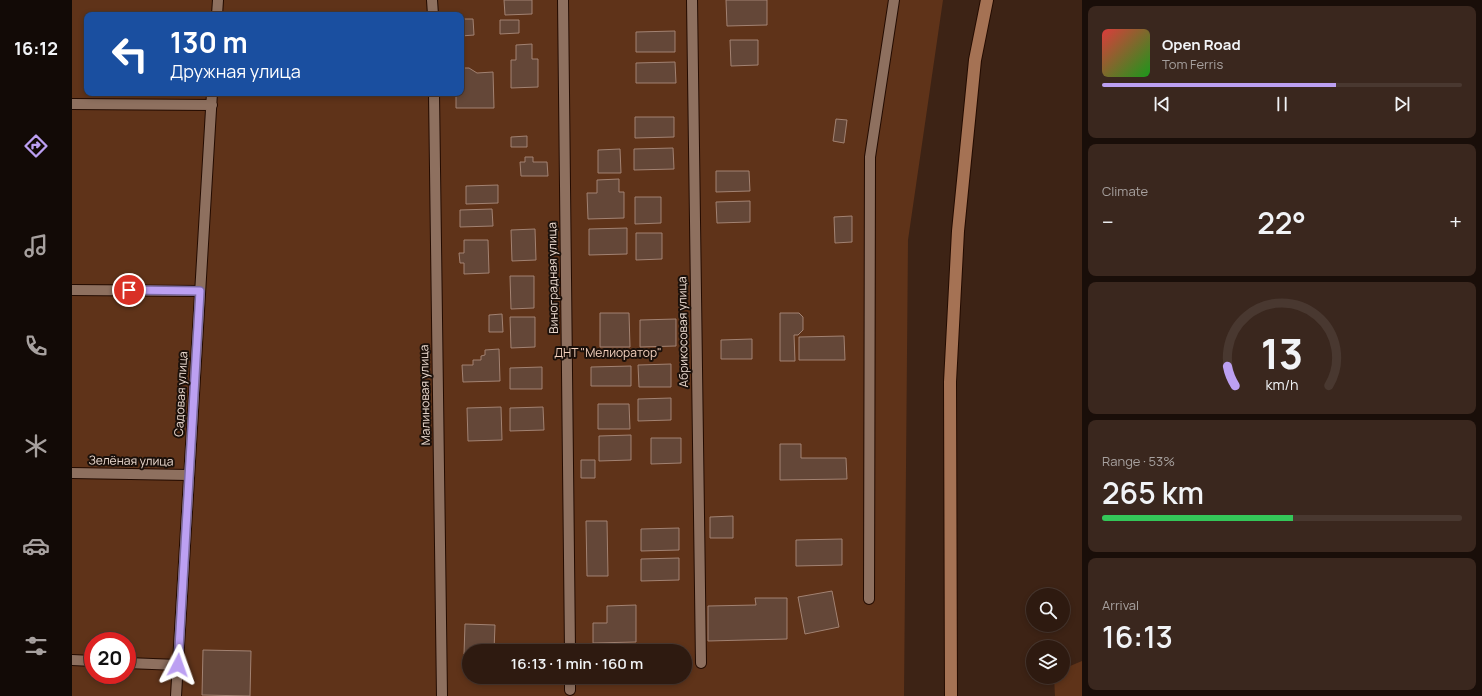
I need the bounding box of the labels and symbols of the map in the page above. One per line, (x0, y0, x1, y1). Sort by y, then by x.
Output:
street label: Виноградная улица (543, 222, 562, 334)
pin (112, 273, 146, 307)
street label: Абрикосовая улица (673, 276, 692, 388)
park label: ДНТ "Мелиоратор" (554, 344, 662, 361)
street label: Малиновая улица (415, 345, 434, 446)
street label: Садовая улица (170, 351, 191, 437)
street label: Зелёная улица (88, 451, 174, 470)
speed limit sign: 20 (84, 632, 136, 684)
position arrow (157, 644, 199, 686)

